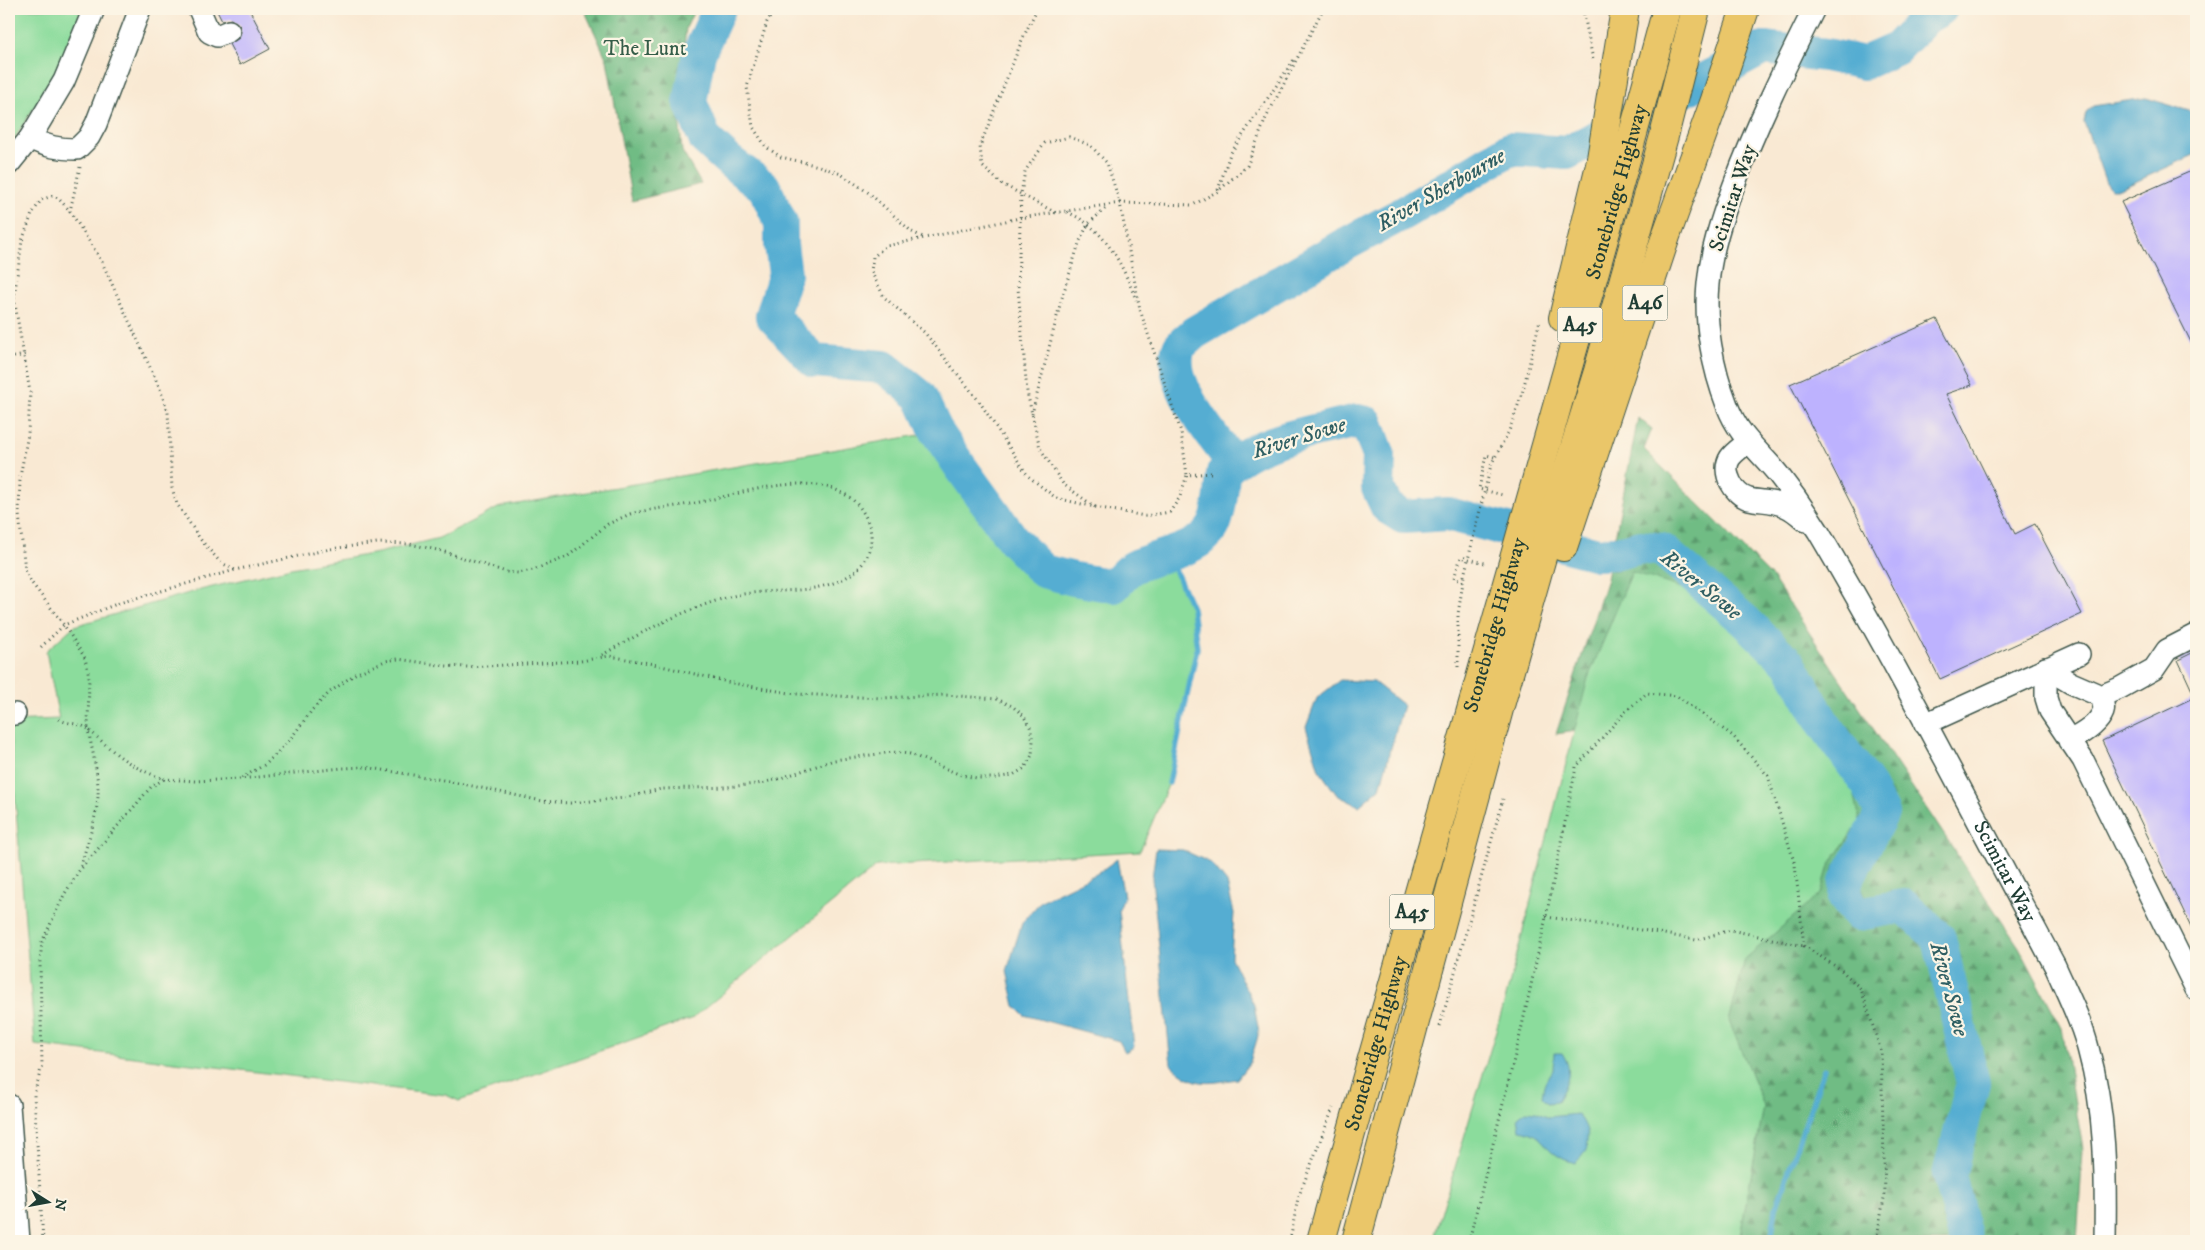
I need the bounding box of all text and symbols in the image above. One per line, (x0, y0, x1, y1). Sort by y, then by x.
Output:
park label: The Lunt (604, 36, 687, 62)
street label: Stonebridge Highway (1580, 100, 1654, 283)
street label: Scimitar Way (1703, 140, 1763, 255)
water label: River Sherbourne (1371, 142, 1510, 238)
road number: A46 (1622, 286, 1668, 320)
road number: A45 (1558, 308, 1602, 342)
water label: River Sowe (1248, 411, 1349, 465)
street label: Stonebridge Highway (1458, 534, 1533, 716)
water label: River Sowe (1654, 544, 1747, 626)
street label: Scimitar Way (1967, 816, 2043, 928)
road number: A45 (1390, 894, 1434, 930)
water label: River Sowe (1923, 938, 1975, 1039)
street label: Stonebridge Highway (1339, 952, 1414, 1134)
north arrow (22, 1178, 72, 1228)
text: N (50, 1197, 70, 1212)

